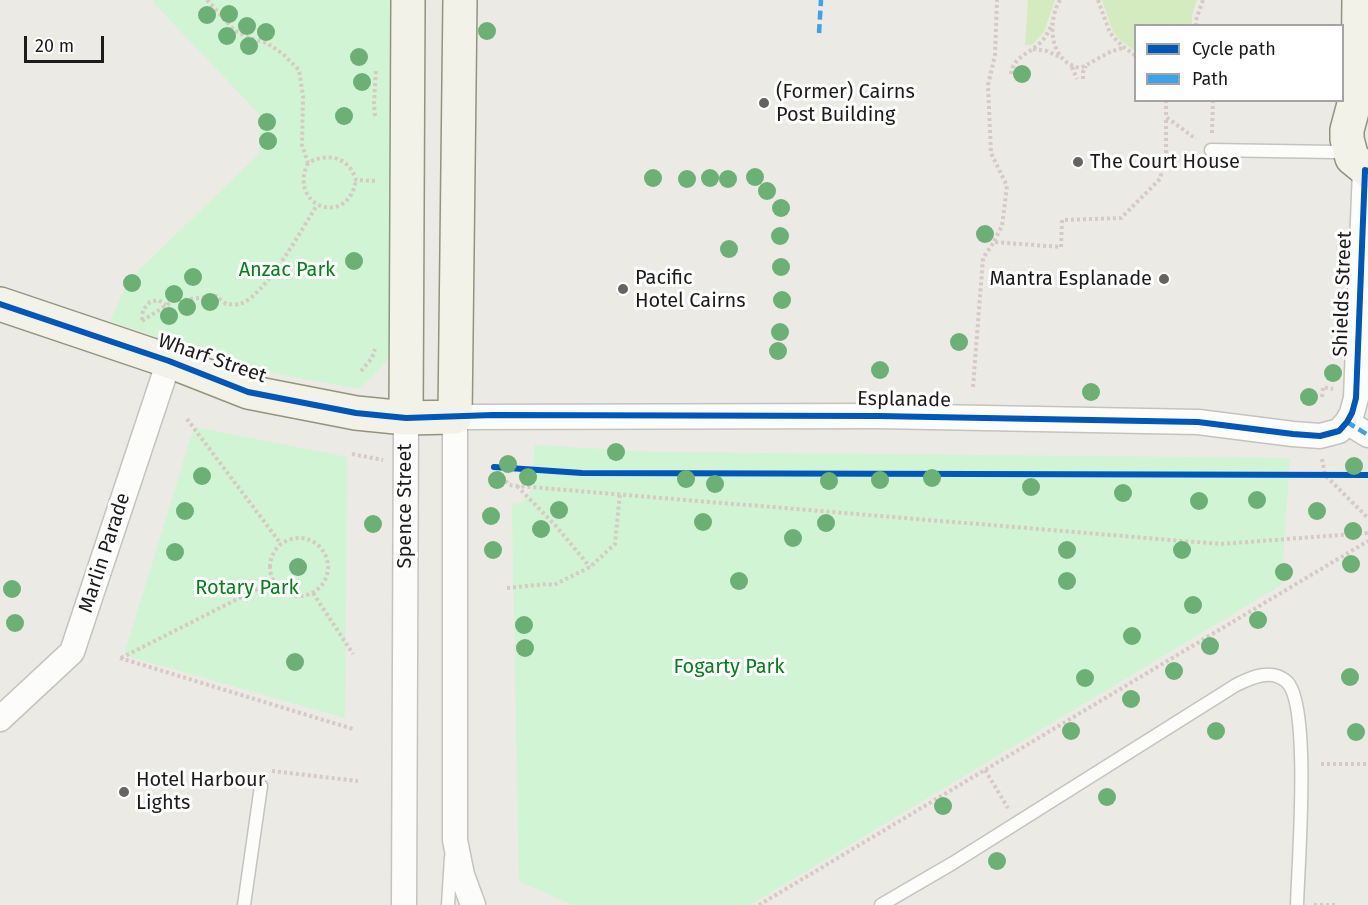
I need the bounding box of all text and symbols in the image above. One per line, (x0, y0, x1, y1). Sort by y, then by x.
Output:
scale bar (27, 24, 106, 62)
legend (1134, 24, 1344, 102)
text: 20 m (35, 35, 74, 57)
text: Cycle path (1192, 38, 1276, 60)
text: Path (1192, 68, 1228, 90)
place label: (Former) Cairns Post Building (776, 80, 915, 127)
marker: (Former) Cairns Post Building (757, 96, 771, 110)
place label: The Court House (1090, 150, 1240, 174)
marker: The Court House (1071, 155, 1085, 169)
street label: Shields Street (1329, 231, 1357, 357)
park label: Anzac Park (239, 258, 335, 282)
place label: Pacific Hotel Cairns (635, 266, 746, 313)
place label: Mantra Esplanade (990, 267, 1152, 291)
marker: Mantra Esplanade (1157, 272, 1171, 286)
marker: Pacific Hotel Cairns (616, 282, 630, 296)
street label: Wharf Street (155, 329, 269, 389)
street label: Esplanade (857, 387, 951, 413)
street label: Spence Street (393, 443, 417, 569)
street label: Marlin Parade (74, 490, 136, 616)
park label: Rotary Park (195, 576, 299, 600)
park label: Fogarty Park (673, 655, 785, 679)
place label: Hotel Harbour Lights (136, 768, 265, 815)
marker: Hotel Harbour Lights (117, 785, 131, 799)

